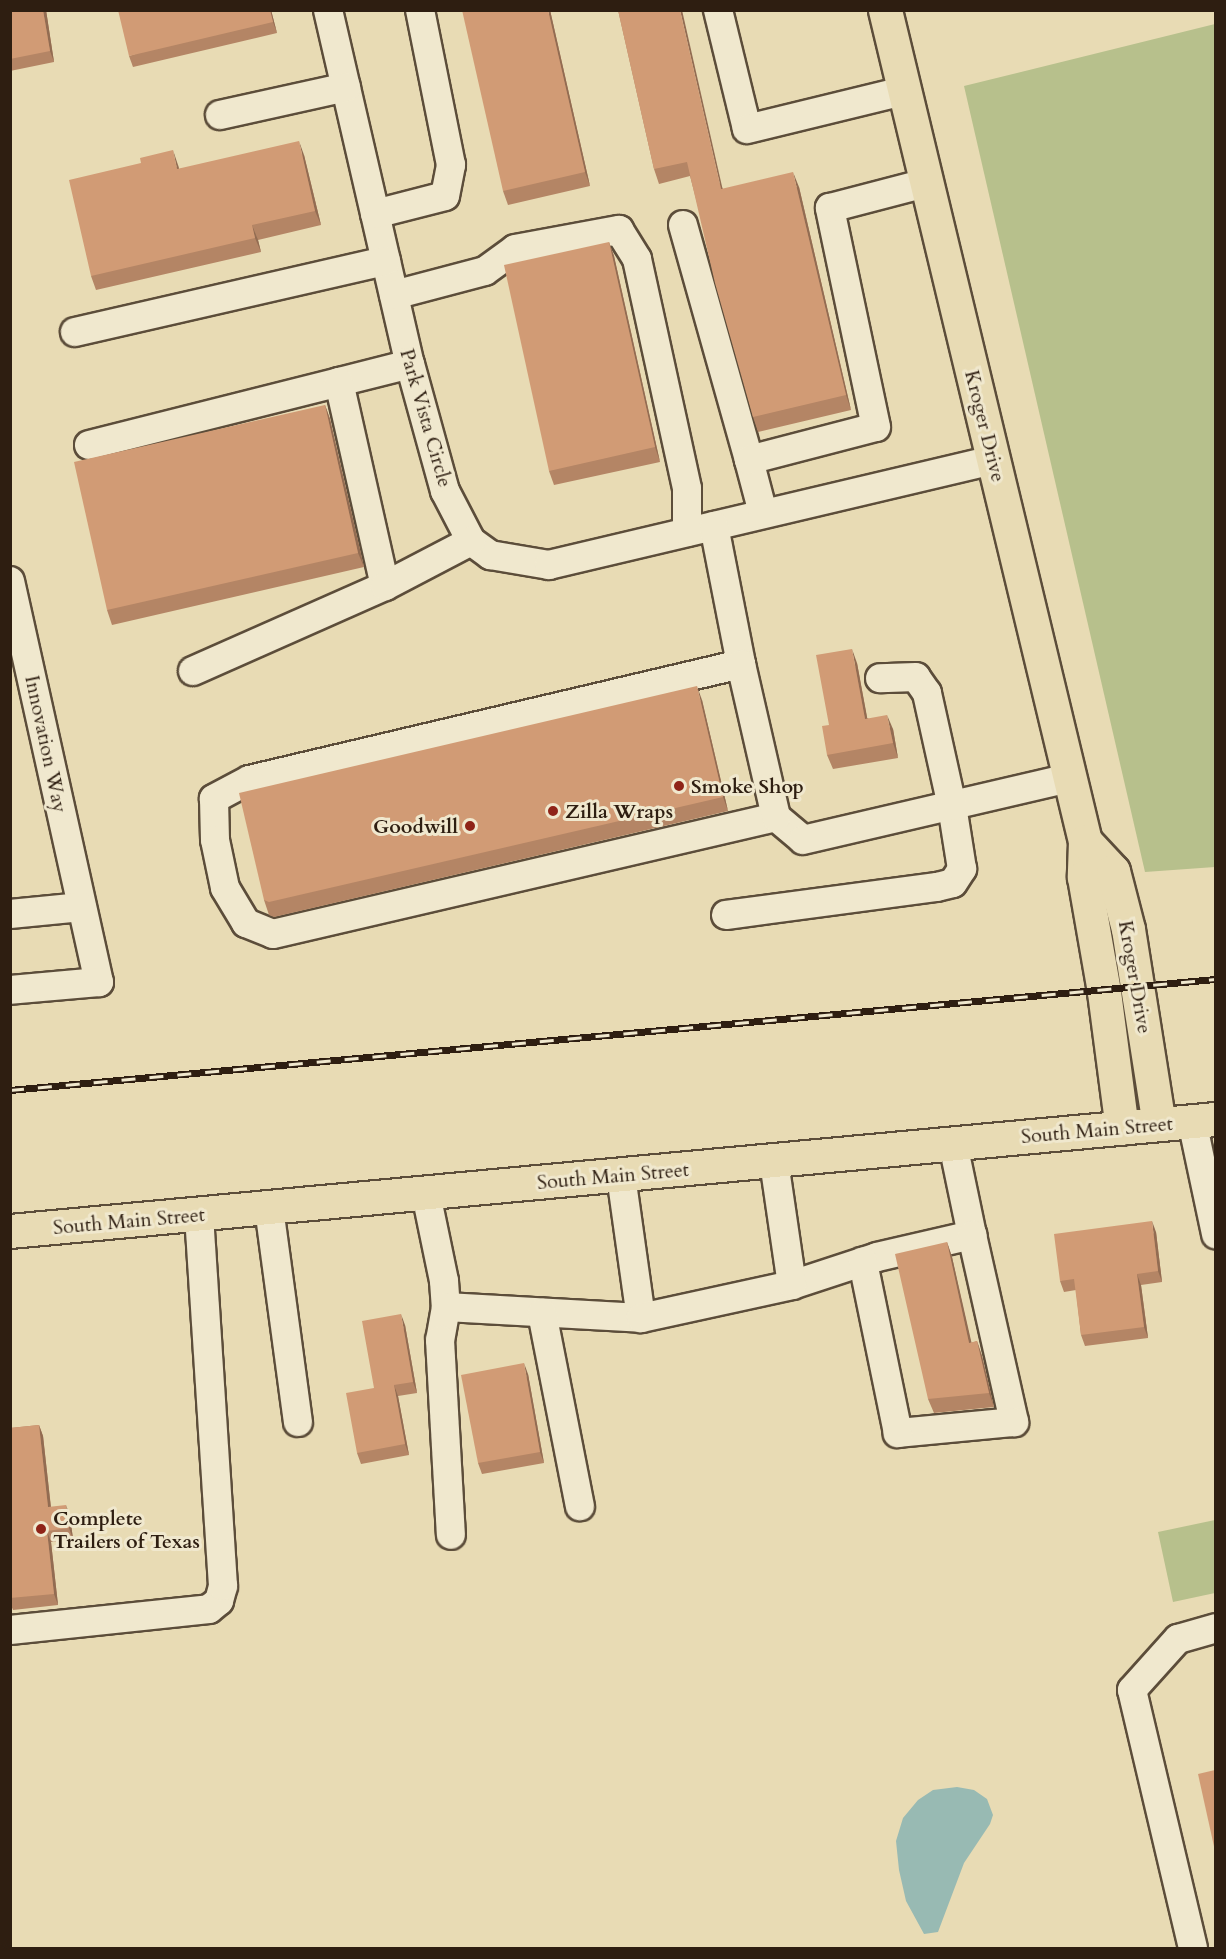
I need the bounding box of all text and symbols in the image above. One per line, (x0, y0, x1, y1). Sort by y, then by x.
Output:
street label: Park Vista Circle (395, 346, 457, 490)
street label: Kroger Drive (960, 368, 1010, 484)
street label: Innovation Way (20, 673, 72, 815)
place label: Smoke Shop (691, 774, 804, 798)
marker: Smoke Shop (672, 779, 686, 793)
place label: Zilla Wraps (565, 799, 673, 823)
marker: Zilla Wraps (546, 804, 560, 818)
place label: Goodwill (373, 814, 458, 838)
marker: Goodwill (463, 819, 477, 833)
street label: Kroger Drive (1113, 919, 1157, 1035)
street label: South Main Street (1020, 1111, 1174, 1149)
street label: South Main Street (536, 1157, 690, 1195)
street label: South Main Street (52, 1202, 206, 1240)
place label: Complete Trailers of Texas (53, 1506, 200, 1553)
marker: Complete Trailers of Texas (34, 1522, 48, 1536)

